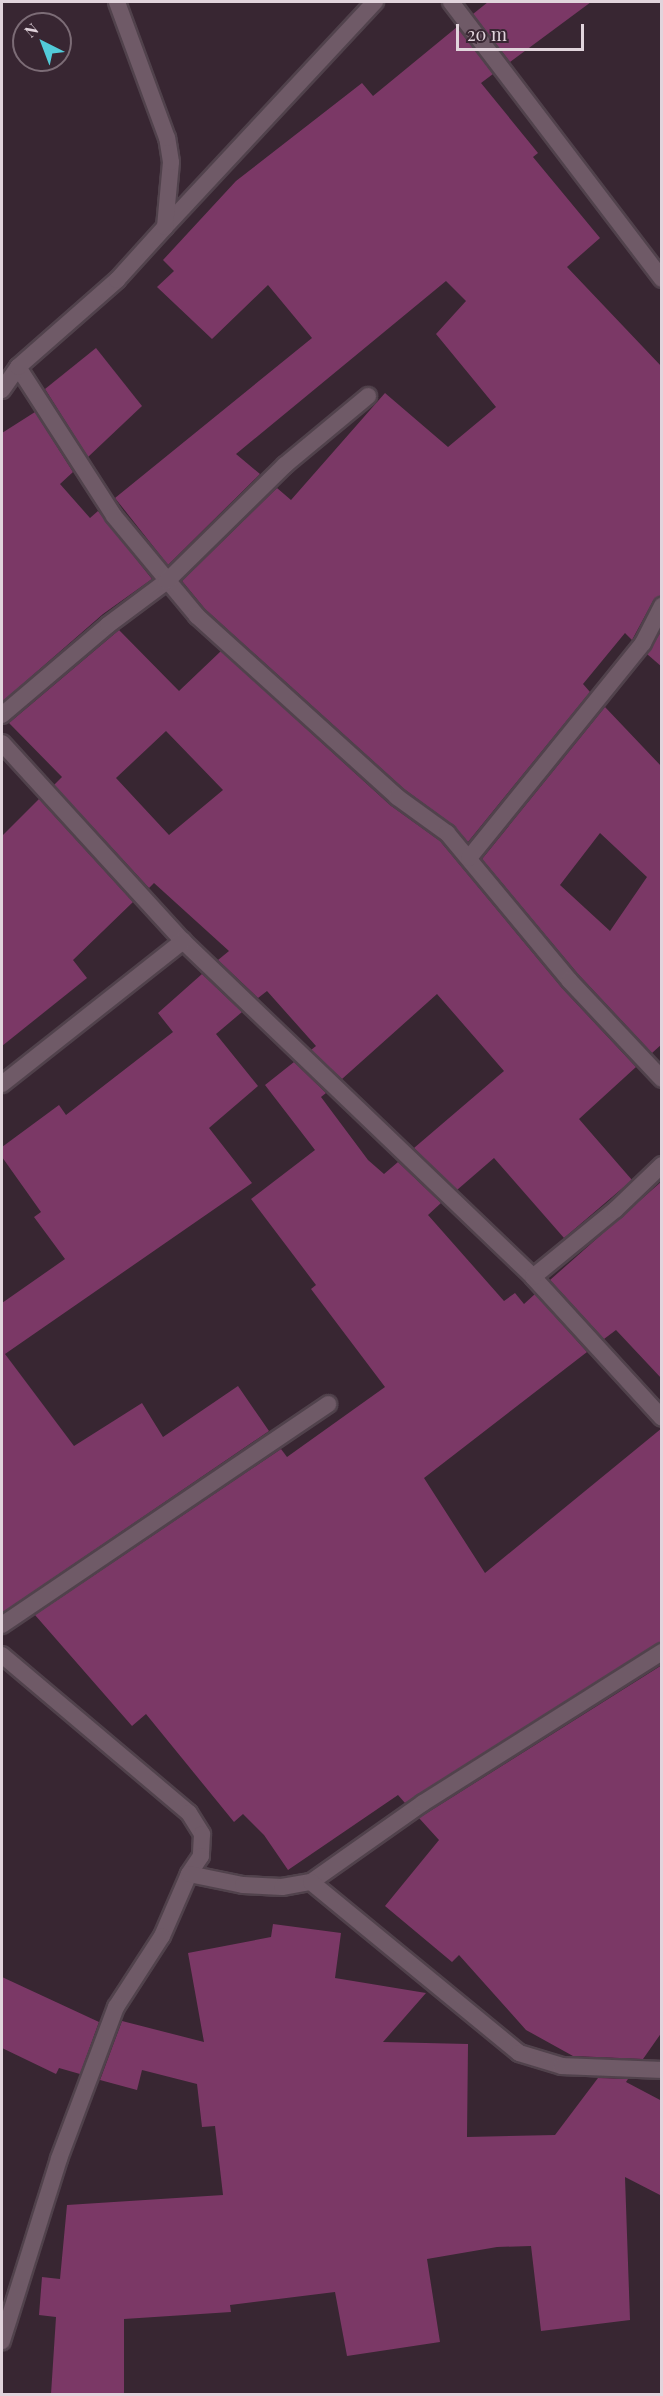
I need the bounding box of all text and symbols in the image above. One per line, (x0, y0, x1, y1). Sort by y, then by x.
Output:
north arrow (12, 12, 72, 72)
scale bar (459, 12, 586, 50)
text: N (20, 18, 42, 41)
text: 20 m (467, 22, 507, 46)

